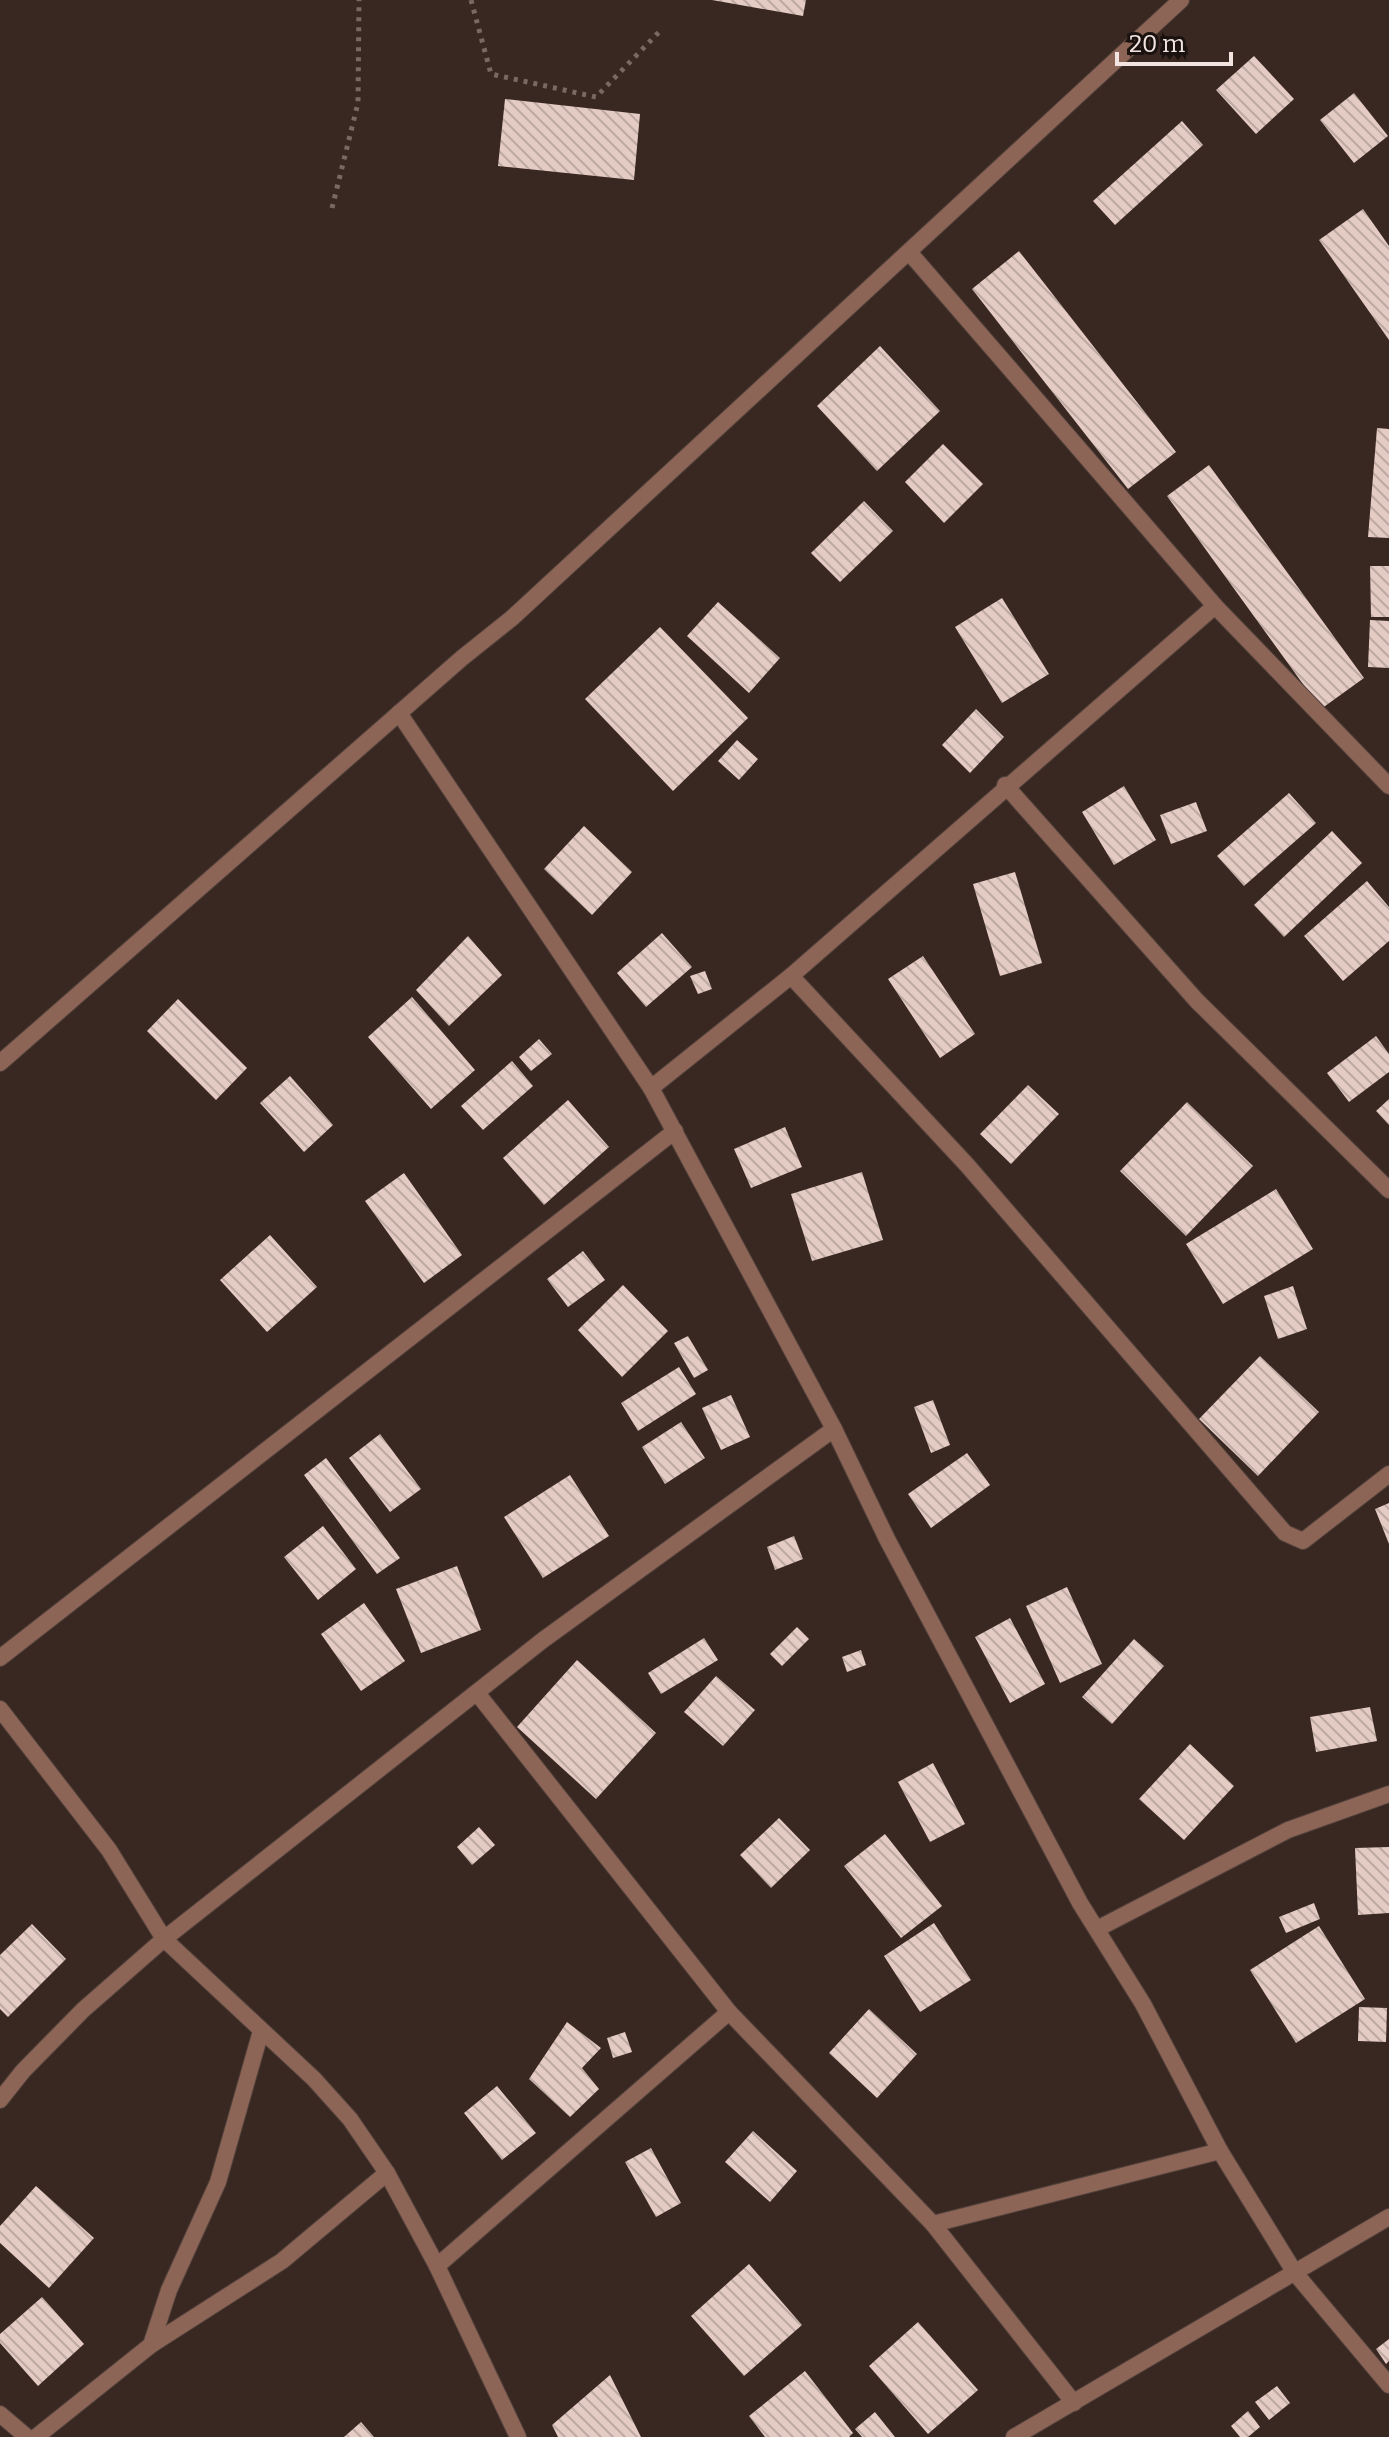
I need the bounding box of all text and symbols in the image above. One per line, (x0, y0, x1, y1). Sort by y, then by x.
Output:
scale bar (1117, 16, 1231, 66)
text: 20 m (1129, 30, 1185, 58)

